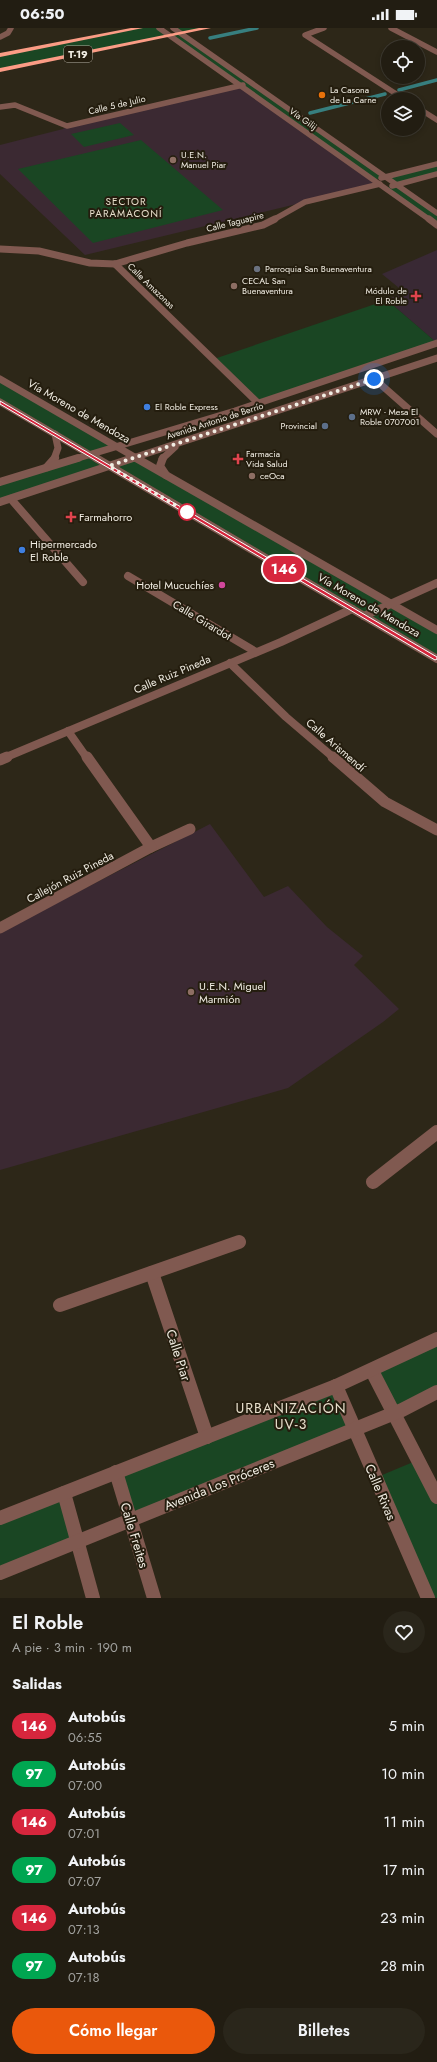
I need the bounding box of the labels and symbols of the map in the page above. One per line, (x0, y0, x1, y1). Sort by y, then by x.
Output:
road number: T-19 (64, 46, 92, 62)
place label: La Casona de La Carne (330, 83, 377, 106)
marker: La Casona de La Carne (317, 90, 327, 100)
street label: Calle 5 de Julio (87, 92, 147, 117)
street label: Vía Gilij (287, 104, 320, 133)
place label: U.E.N. Manuel Piar (181, 148, 227, 171)
marker: U.E.N. Manuel Piar (168, 155, 178, 165)
district label: SECTOR PARAMACONÍ (90, 194, 162, 221)
street label: Calle Taguapire (205, 208, 265, 235)
street label: Calle Amazonas (125, 260, 178, 312)
place label: Parroquia San Buenaventura (265, 262, 372, 275)
marker: Parroquia San Buenaventura (252, 264, 262, 274)
place label: CECAL San Buenaventura (242, 274, 293, 297)
marker: CECAL San Buenaventura (229, 281, 239, 291)
place label: Módulo de El Roble (365, 284, 407, 307)
marker: Módulo de El Roble (410, 290, 422, 302)
your location (364, 369, 384, 389)
street label: Vía Moreno de Mendoza (25, 375, 133, 447)
street label: Avenida Antonio de Berrío (165, 399, 265, 442)
place label: El Roble Express (155, 400, 218, 413)
marker: El Roble Express (142, 402, 152, 412)
place label: MRW - Mesa El Roble 0707001 (360, 405, 420, 428)
marker: MRW - Mesa El Roble 0707001 (347, 412, 357, 422)
place label: Provincial (280, 419, 317, 432)
marker: Provincial (320, 421, 330, 431)
place label: Farmacia Vida Salud (246, 447, 288, 470)
marker: Farmacia Vida Salud (233, 454, 243, 464)
place label: ceOca (260, 469, 285, 482)
marker: ceOca (247, 471, 257, 481)
unlabelled marker (178, 503, 196, 521)
place label: Farmahorro (79, 509, 132, 525)
marker: Farmahorro (66, 512, 76, 522)
place label: Hipermercado El Roble (30, 536, 97, 565)
marker: Hipermercado El Roble (17, 545, 27, 555)
line badge: 146 (261, 556, 307, 582)
street label: Vía Moreno de Mendoza (315, 569, 423, 641)
place label: Hotel Mucuchíes (136, 577, 215, 593)
marker: Hotel Mucuchíes (217, 580, 227, 590)
street label: Calle Girardot (170, 596, 235, 644)
street label: Calle Ruiz Pineda (131, 651, 213, 697)
street label: Calle Arismendí (303, 715, 370, 776)
street label: Callejón Ruiz Pineda (24, 847, 116, 907)
place label: U.E.N. Miguel Marmión (199, 978, 266, 1007)
marker: U.E.N. Miguel Marmión (186, 987, 196, 997)
street label: Calle Piar (161, 1327, 196, 1384)
district label: URBANIZACIÓN UV-3 (235, 1398, 347, 1434)
street label: Avenida Los Próceres (161, 1454, 277, 1515)
street label: Calle Rivas (360, 1461, 401, 1523)
street label: Calle Freites (116, 1500, 153, 1570)

